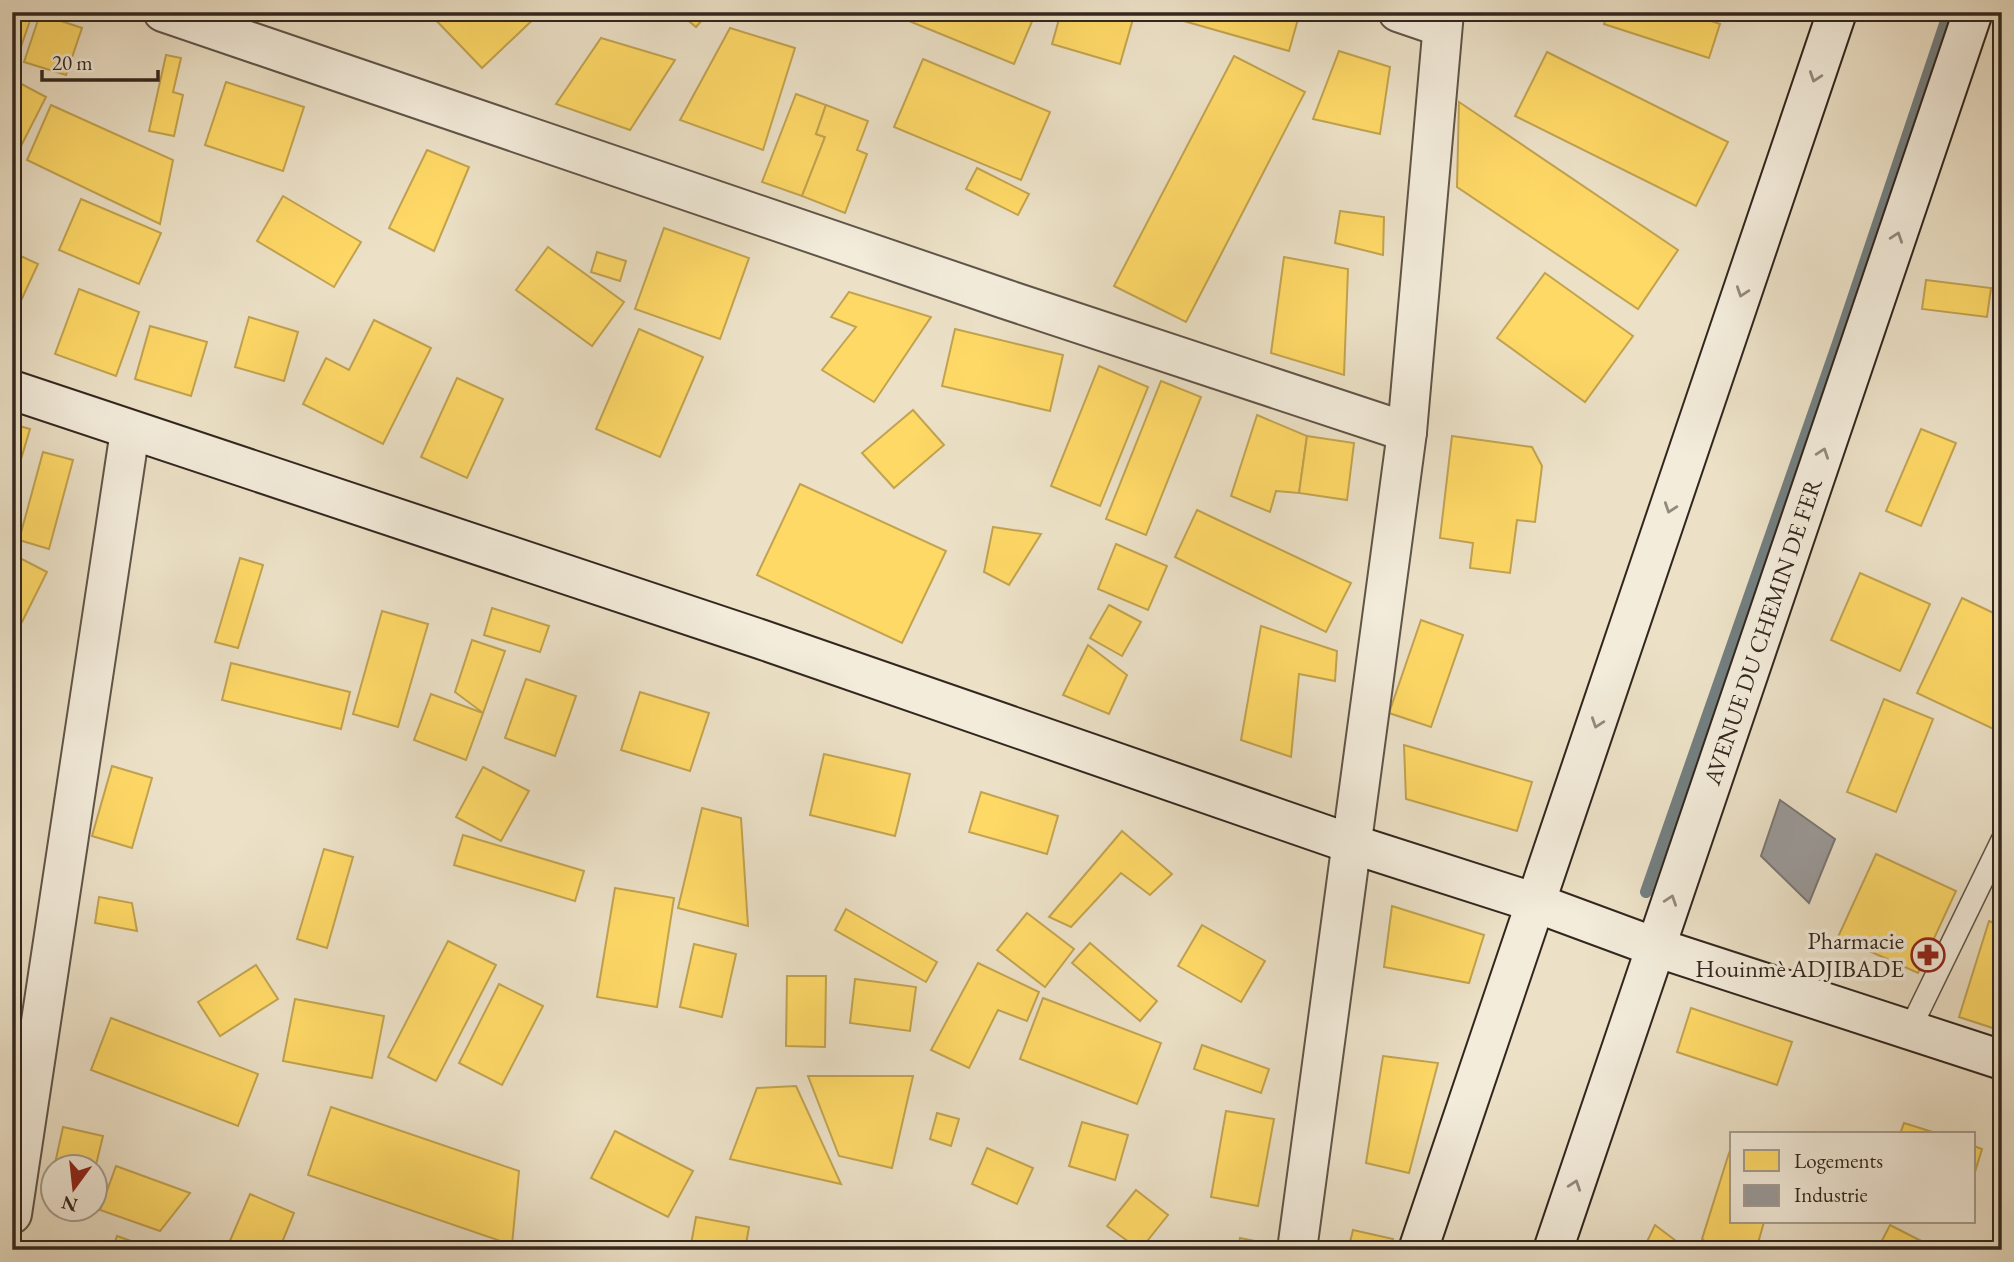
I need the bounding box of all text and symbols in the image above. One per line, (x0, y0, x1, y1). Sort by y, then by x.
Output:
scale bar (42, 38, 158, 82)
text: 20 m (52, 49, 93, 76)
one-way arrow (1809, 70, 1823, 83)
one-way arrow (1889, 232, 1903, 244)
one-way arrow (1736, 286, 1750, 298)
one-way arrow (1815, 447, 1829, 459)
street label: AVENUE DU CHEMIN DE FER (1696, 473, 1829, 790)
one-way arrow (1663, 502, 1678, 514)
one-way arrow (1591, 717, 1605, 729)
one-way arrow (1663, 895, 1677, 907)
place label: Pharmacie Houinmè ADJIBADE (1695, 925, 1904, 984)
pharmacy icon: Pharmacie Houinmè ADJIBADE (1909, 936, 1947, 974)
legend (1730, 1132, 1976, 1224)
text: Logements (1794, 1147, 1883, 1174)
north arrow (38, 1154, 108, 1224)
one-way arrow (1567, 1180, 1581, 1192)
text: Industrie (1794, 1181, 1868, 1208)
text: N (58, 1190, 80, 1218)

